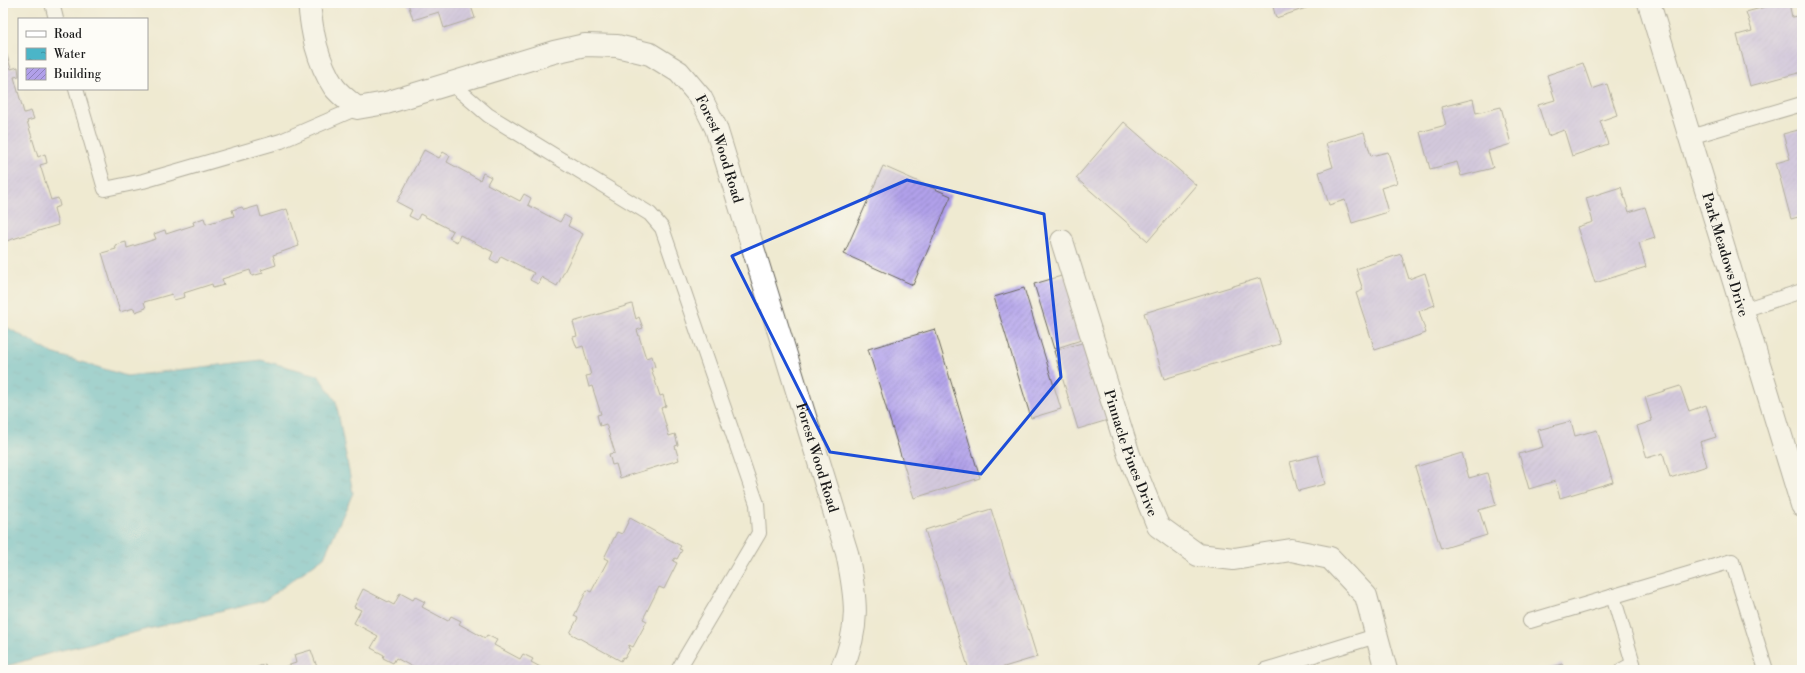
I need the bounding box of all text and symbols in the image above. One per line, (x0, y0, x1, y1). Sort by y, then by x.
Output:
legend (18, 18, 148, 90)
text: Road (54, 27, 82, 42)
text: Water (53, 47, 86, 62)
text: Building (53, 67, 102, 82)
street label: Forest Wood Road (691, 92, 747, 205)
street label: Park Meadows Drive (1697, 191, 1752, 319)
street label: Pinnacle Pines Drive (1099, 388, 1161, 519)
street label: Forest Wood Road (791, 401, 842, 515)

